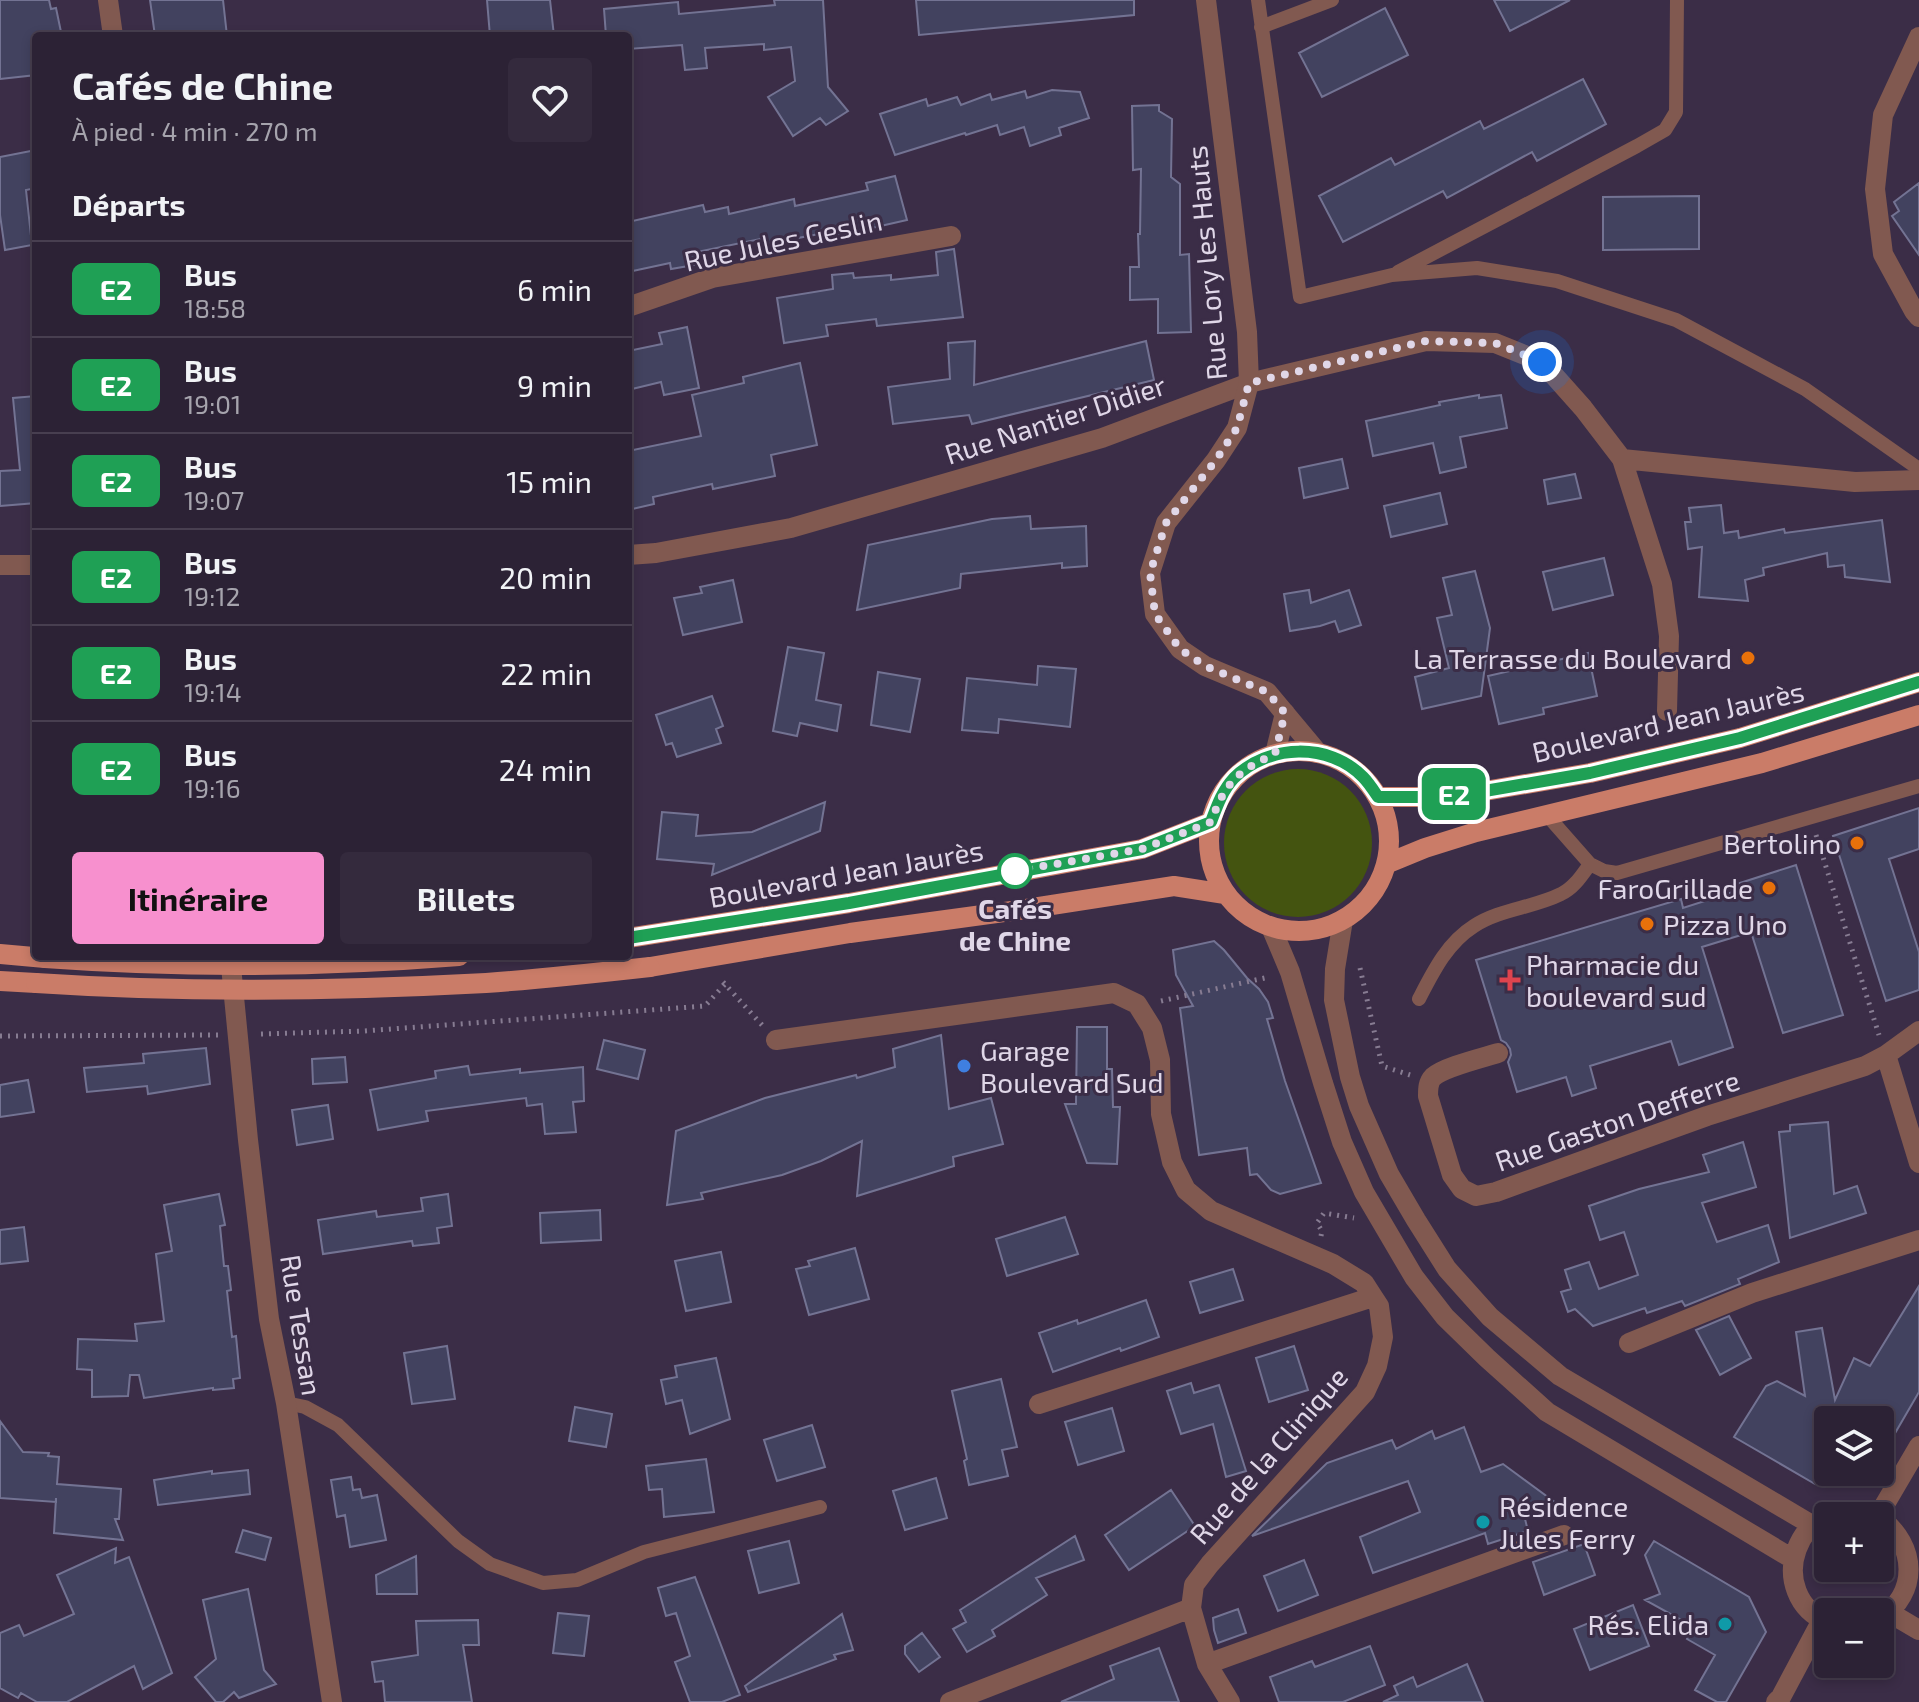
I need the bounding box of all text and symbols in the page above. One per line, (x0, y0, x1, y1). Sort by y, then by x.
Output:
button: heart (508, 58, 592, 142)
text: Cafés de Chine (72, 62, 333, 108)
text: À pied · 4 min · 270 m (72, 115, 318, 146)
street label: Rue Lory les Hauts (1179, 144, 1233, 382)
text: Départs (72, 186, 186, 222)
street label: Rue Jules Geslin (681, 202, 885, 278)
text: Bus (184, 256, 237, 292)
text: 6 min (517, 271, 592, 307)
text: E2 (100, 272, 132, 306)
text: 18:58 (184, 292, 246, 323)
your location (1522, 342, 1562, 382)
text: Bus (184, 352, 237, 388)
text: 9 min (517, 367, 592, 403)
street label: Rue Nantier Didier (940, 367, 1170, 471)
text: E2 (100, 368, 132, 402)
text: 19:01 (184, 388, 241, 419)
text: Bus (184, 448, 237, 484)
text: 15 min (506, 463, 592, 499)
text: E2 (100, 464, 132, 498)
text: 19:07 (184, 484, 244, 515)
text: Bus (184, 544, 237, 580)
text: 20 min (499, 559, 592, 595)
text: E2 (100, 560, 132, 594)
text: 19:12 (184, 580, 240, 611)
text: Bus (184, 640, 237, 676)
place label: La Terrasse du Boulevard (1413, 641, 1732, 675)
marker: La Terrasse du Boulevard (1739, 649, 1757, 667)
text: 22 min (500, 655, 592, 691)
text: E2 (100, 656, 132, 690)
street label: Boulevard Jean Jaurès (1529, 673, 1807, 769)
text: 19:14 (184, 676, 242, 707)
text: Bus (184, 736, 237, 772)
text: 24 min (499, 751, 592, 787)
text: E2 (100, 752, 132, 786)
line badge: E2 (1418, 768, 1490, 820)
text: 19:16 (184, 772, 241, 803)
text: E2 (1438, 777, 1470, 811)
place label: Bertolino (1723, 826, 1841, 860)
street label: Boulevard Jean Jaurès (706, 832, 986, 914)
marker: Bertolino (1848, 834, 1866, 852)
button: Itinéraire (72, 852, 324, 944)
button: Billets (340, 852, 592, 944)
marker: Cafés de Chine (998, 854, 1032, 888)
place label: FaroGrillade (1598, 871, 1753, 905)
marker: FaroGrillade (1760, 879, 1778, 897)
place label: Cafés de Chine (959, 891, 1071, 957)
place label: Pizza Uno (1663, 907, 1787, 941)
marker: Pizza Uno (1638, 915, 1656, 933)
place label: Pharmacie du boulevard sud (1526, 947, 1707, 1013)
marker: Pharmacie du boulevard sud (1501, 971, 1519, 989)
place label: Garage Boulevard Sud (980, 1033, 1164, 1099)
marker: Garage Boulevard Sud (955, 1057, 973, 1075)
street label: Rue Gaston Defferre (1490, 1062, 1744, 1178)
street label: Rue Tessan (274, 1252, 330, 1398)
street label: Rue de la Clinique (1182, 1360, 1354, 1550)
map controls (1814, 1406, 1894, 1678)
button: layers (1814, 1406, 1894, 1486)
place label: Résidence Jules Ferry (1499, 1489, 1635, 1555)
button: + (1814, 1502, 1894, 1582)
marker: Résidence Jules Ferry (1474, 1513, 1492, 1531)
button: − (1814, 1598, 1894, 1678)
place label: Rés. Elida (1588, 1607, 1709, 1641)
marker: Rés. Elida (1716, 1615, 1734, 1633)

